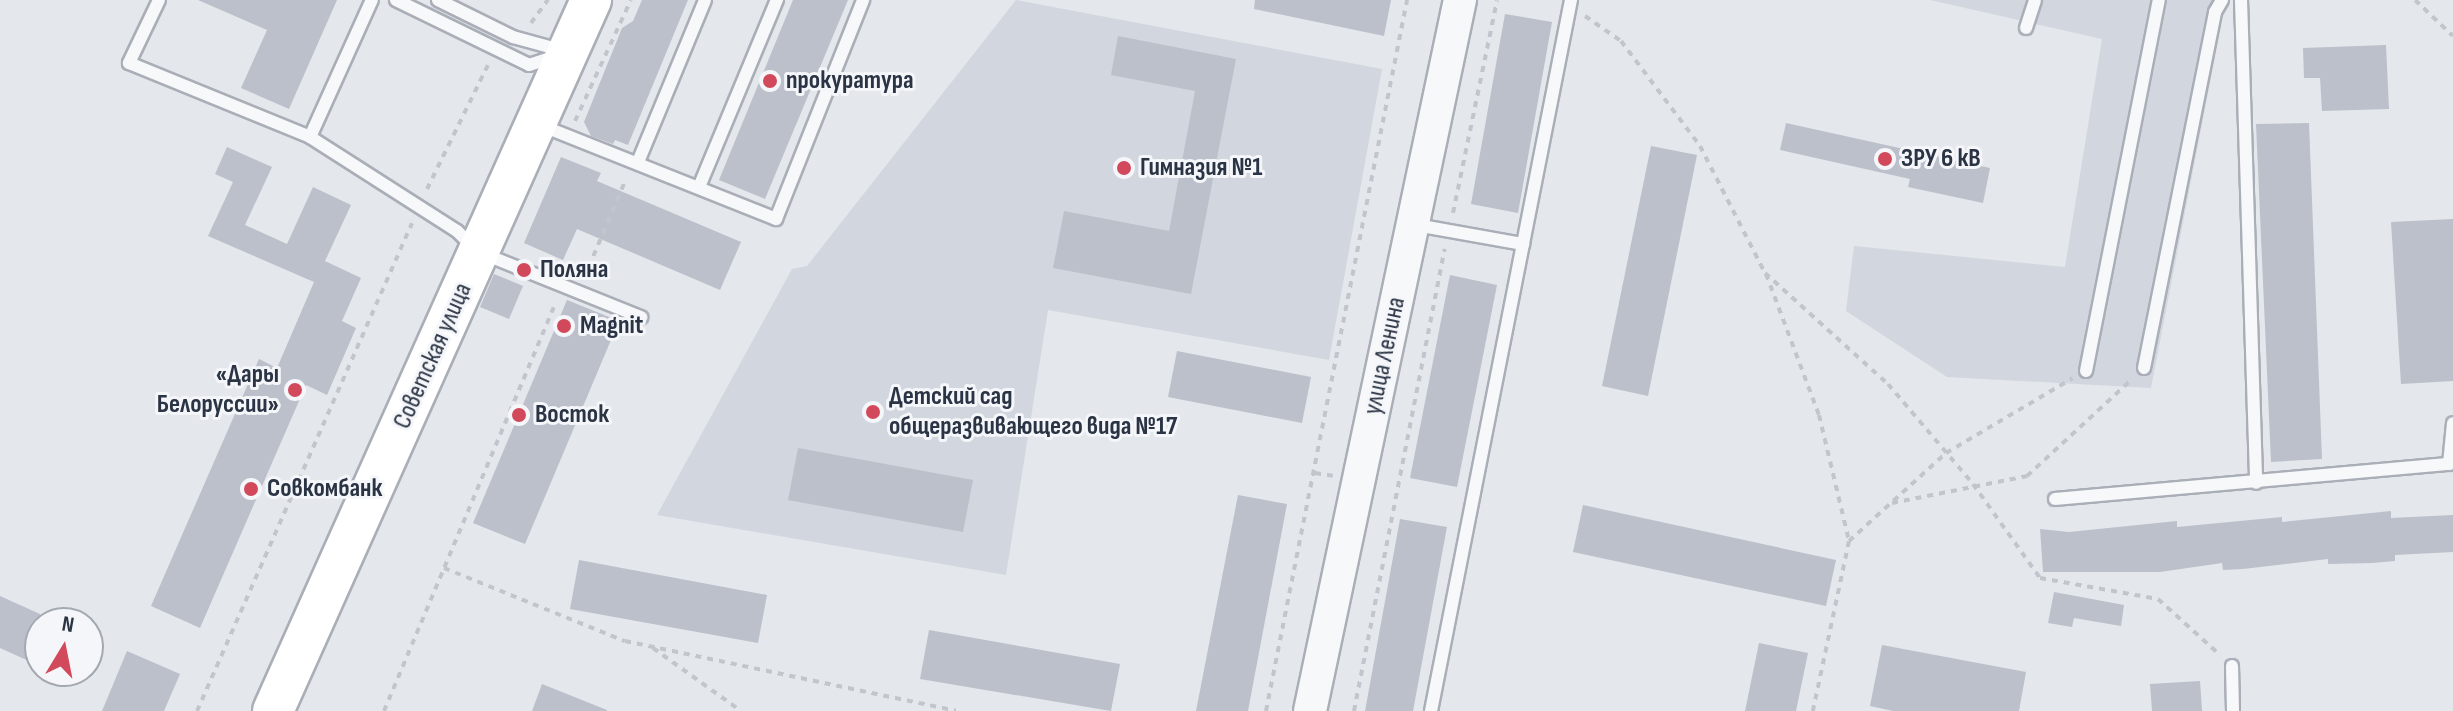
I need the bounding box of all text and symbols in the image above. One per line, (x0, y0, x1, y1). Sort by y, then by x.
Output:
place label: прокуратура (786, 65, 914, 97)
marker: прокуратура (761, 72, 779, 90)
place label: ЗРУ 6 кВ (1901, 143, 1981, 175)
marker: ЗРУ 6 кВ (1876, 150, 1894, 168)
place label: Гимназия №1 (1140, 152, 1262, 184)
marker: Гимназия №1 (1115, 159, 1133, 177)
place label: Поляна (540, 254, 608, 286)
marker: Поляна (515, 261, 533, 279)
street label: Советская улица (387, 278, 479, 434)
street label: улица Ленина (1357, 294, 1413, 418)
place label: Magnit (580, 310, 643, 342)
marker: Magnit (555, 317, 573, 335)
place label: «Дары Белоруссии» (157, 359, 279, 420)
marker: «Дары Белоруссии» (286, 381, 304, 399)
place label: Детский сад общеразвивающего вида №17 (889, 381, 1177, 442)
place label: Восток (535, 399, 609, 431)
marker: Детский сад общеразвивающего вида №17 (864, 403, 882, 421)
marker: Восток (510, 406, 528, 424)
place label: Совкомбанк (267, 473, 382, 505)
marker: Совкомбанк (242, 480, 260, 498)
north arrow (24, 607, 104, 687)
text: N (60, 611, 76, 639)

